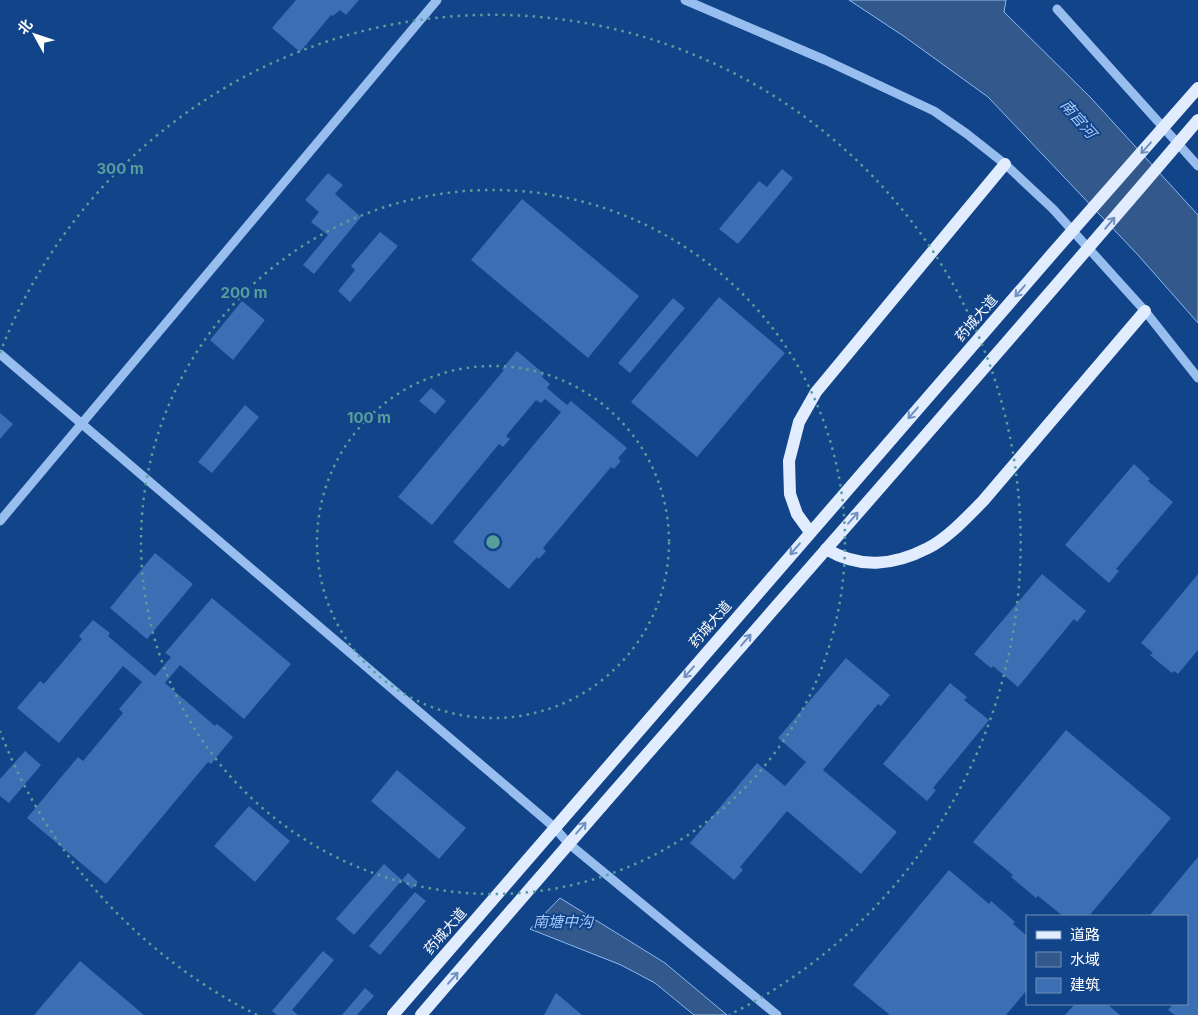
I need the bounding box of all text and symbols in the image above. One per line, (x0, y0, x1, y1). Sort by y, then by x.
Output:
north arrow (10, 10, 60, 60)
text: 北 (14, 15, 36, 37)
water label: 南官河 (1056, 95, 1102, 144)
one-way arrow (1140, 142, 1151, 155)
text: 300 m (96, 159, 144, 178)
one-way arrow (1105, 217, 1116, 230)
text: 200 m (221, 283, 267, 302)
one-way arrow (1014, 284, 1025, 297)
street label: 药城大道 (951, 291, 1000, 344)
one-way arrow (907, 407, 919, 420)
text: 100 m (347, 408, 391, 427)
one-way arrow (847, 511, 859, 524)
centre of rings (484, 533, 502, 551)
one-way arrow (789, 543, 801, 556)
street label: 药城大道 (685, 597, 734, 650)
one-way arrow (740, 634, 751, 647)
one-way arrow (683, 665, 694, 678)
one-way arrow (576, 822, 587, 835)
street label: 药城大道 (420, 904, 469, 957)
water label: 南塘中沟 (533, 912, 595, 931)
legend (1026, 915, 1188, 1005)
text: 道路 (1070, 925, 1100, 944)
text: 水域 (1070, 950, 1100, 969)
one-way arrow (447, 972, 458, 985)
text: 建筑 (1070, 975, 1100, 994)

